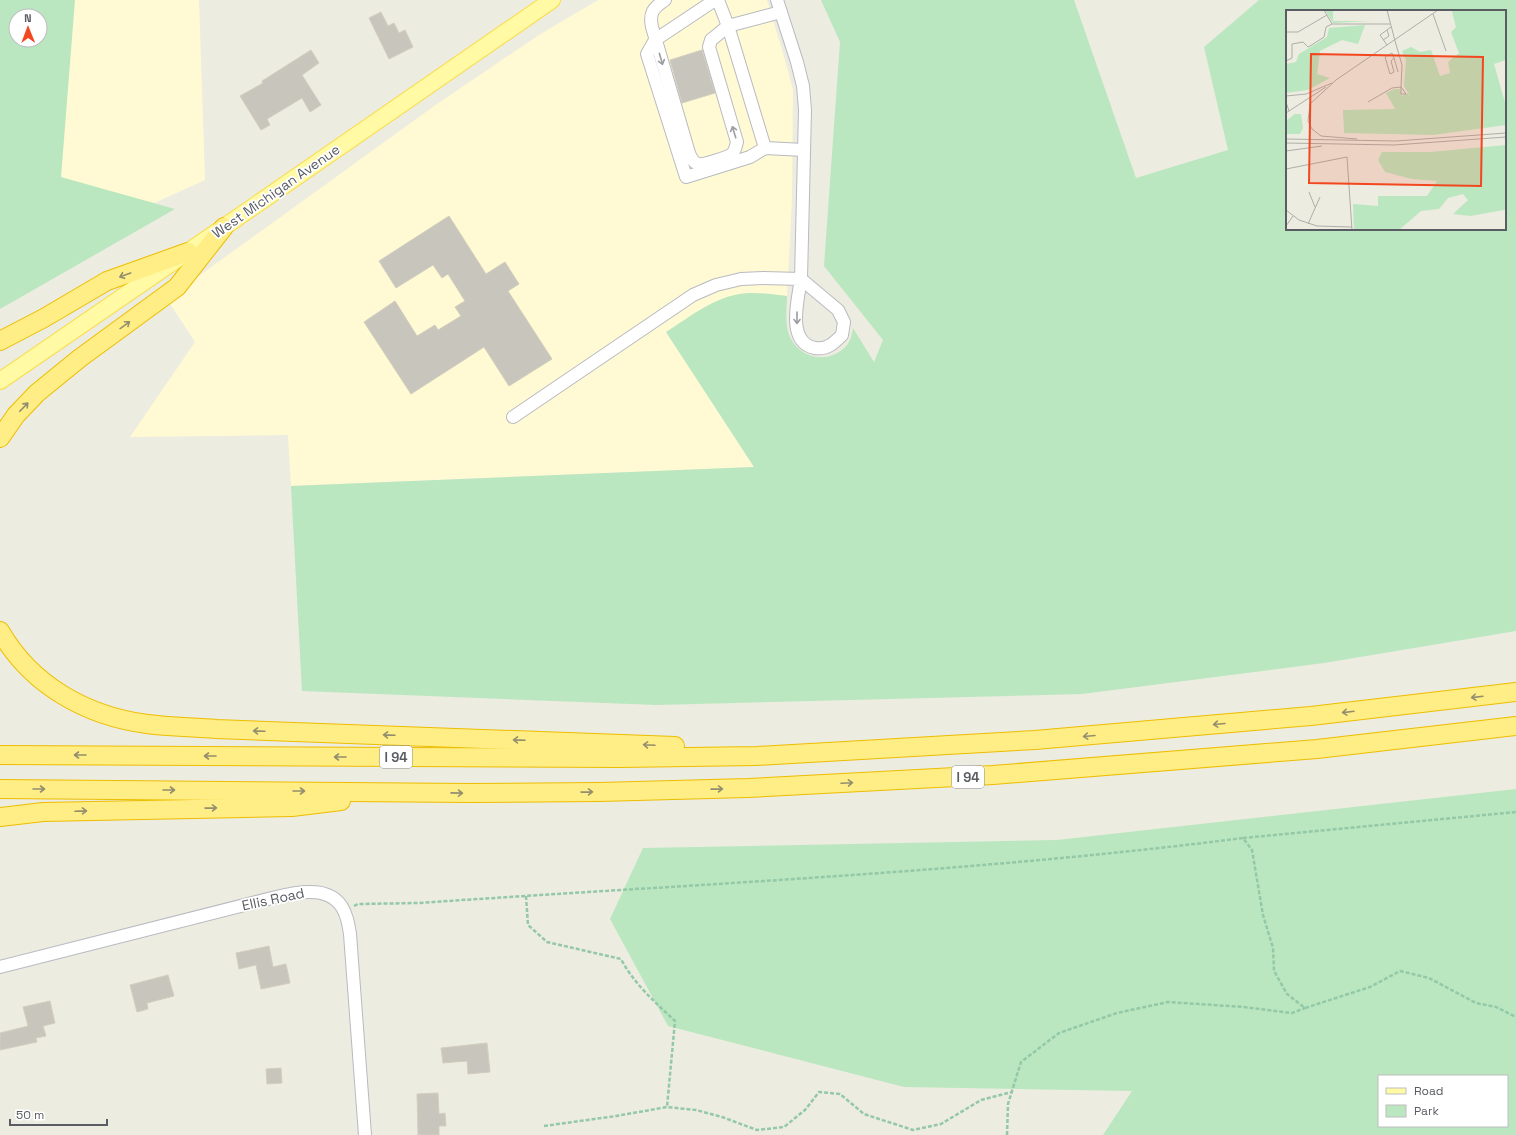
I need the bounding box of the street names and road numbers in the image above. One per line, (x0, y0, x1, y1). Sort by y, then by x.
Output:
street label: West Michigan Avenue (209, 140, 343, 242)
road number: I 94 (380, 746, 412, 768)
road number: I 94 (952, 766, 984, 788)
street label: Ellis Road (240, 884, 306, 914)

